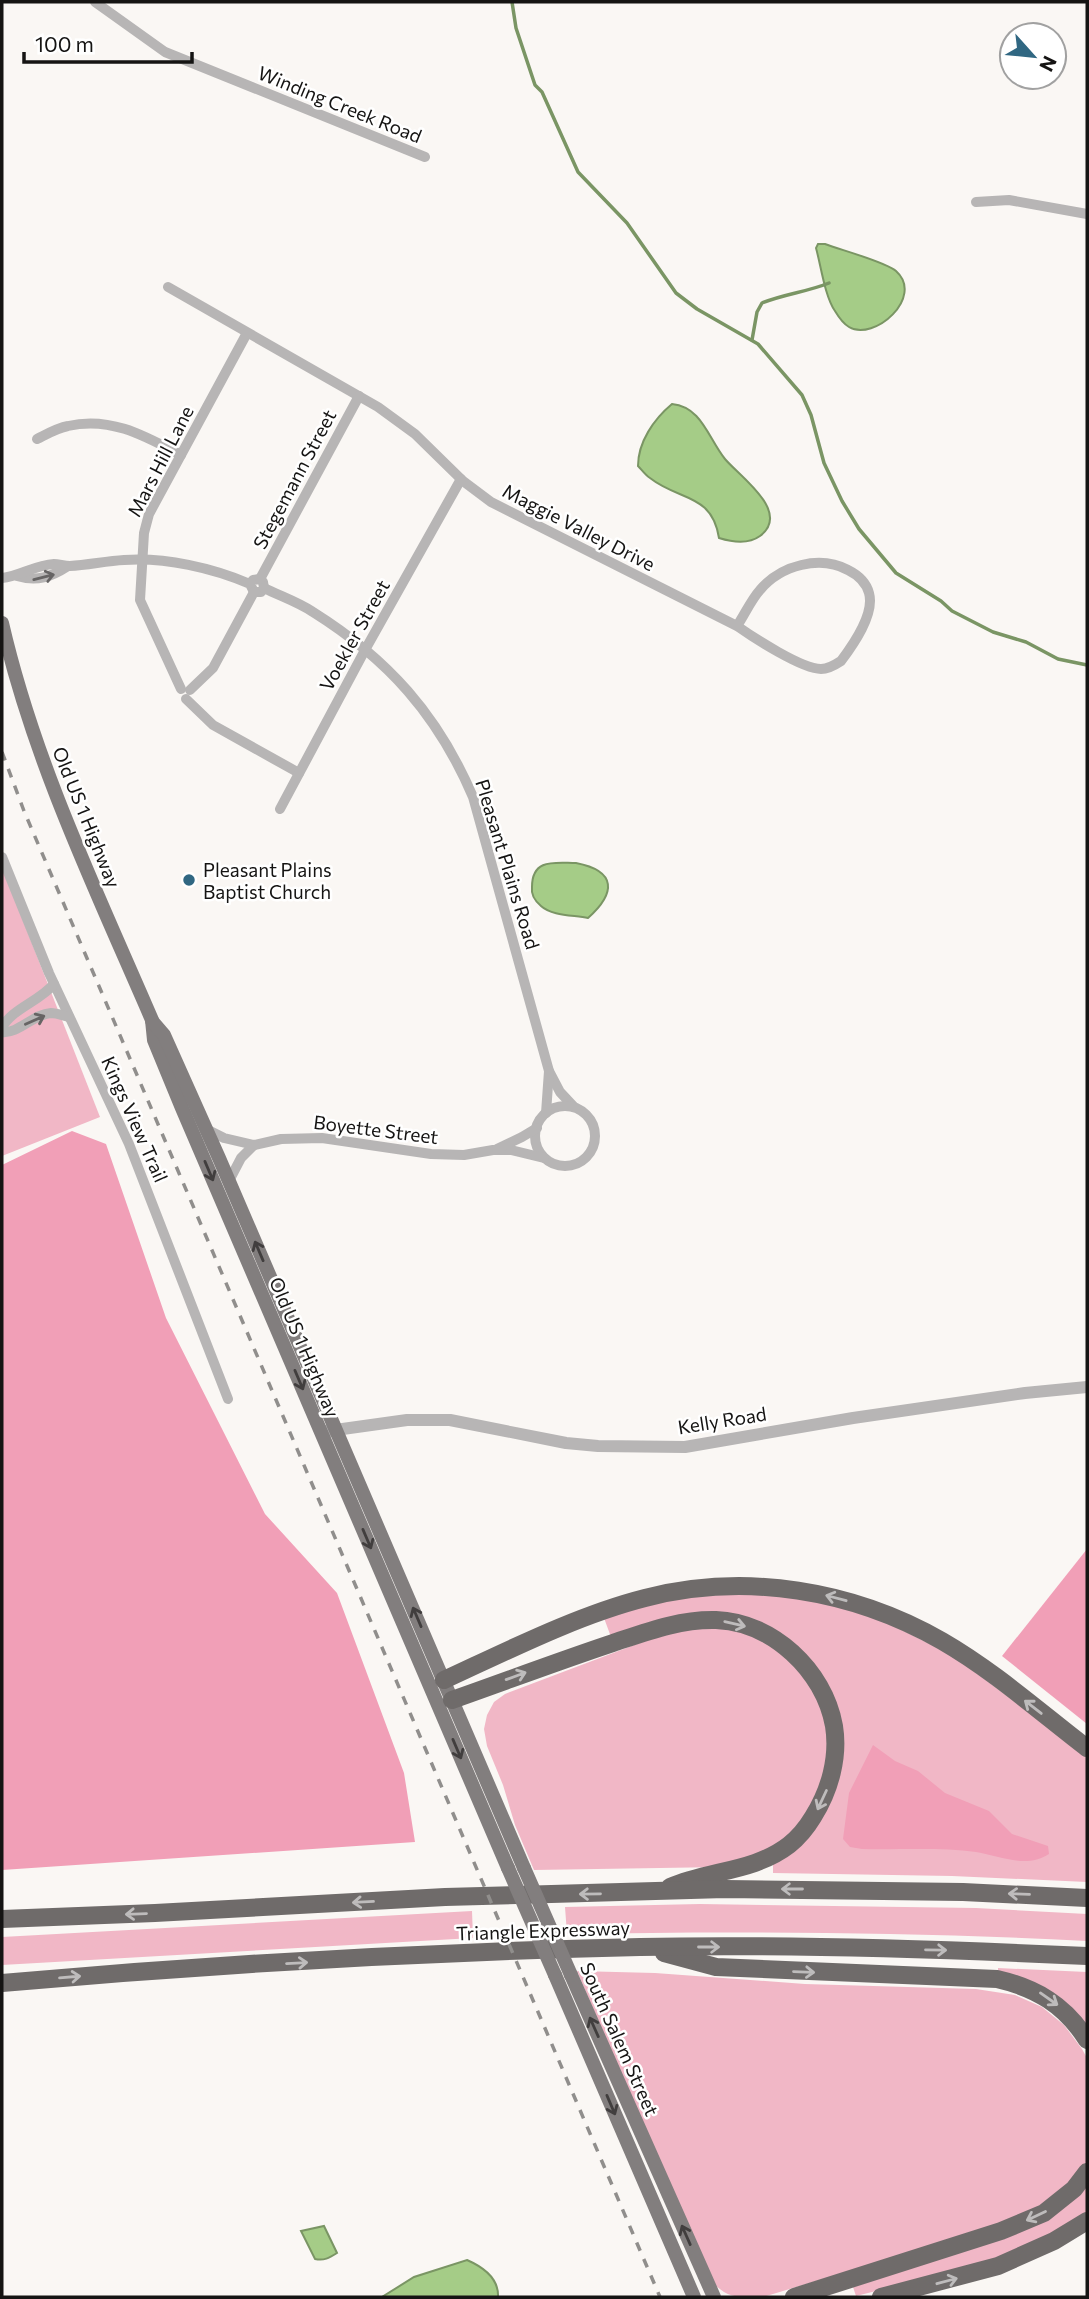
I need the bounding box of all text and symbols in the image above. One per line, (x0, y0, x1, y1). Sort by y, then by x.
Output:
scale bar (24, 21, 192, 65)
north arrow (998, 21, 1068, 91)
text: 100 m (35, 31, 94, 56)
text: N (1035, 52, 1062, 76)
street label: Winding Creek Road (255, 61, 425, 147)
street label: Mars Hill Lane (122, 402, 198, 520)
street label: Stegemann Street (248, 405, 340, 553)
street label: Maggie Valley Drive (499, 479, 659, 575)
one-way arrow (32, 570, 54, 583)
street label: Voekler Street (314, 575, 394, 694)
street label: Old US 1 Highway (48, 743, 126, 891)
street label: Pleasant Plains Road (471, 776, 545, 952)
place label: Pleasant Plains Baptist Church (203, 858, 332, 903)
marker: Pleasant Plains Baptist Church (181, 872, 197, 888)
one-way arrow (23, 1013, 45, 1026)
street label: Kings View Trail (97, 1053, 173, 1185)
street label: Boyette Street (312, 1110, 440, 1148)
one-way arrow (203, 1159, 216, 1181)
one-way arrow (252, 1240, 265, 1262)
street label: Old US 1 Highway (265, 1273, 345, 1421)
one-way arrow (293, 1369, 306, 1390)
street label: Kelly Road (676, 1402, 768, 1438)
one-way arrow (361, 1527, 374, 1549)
one-way arrow (825, 1591, 848, 1604)
one-way arrow (410, 1607, 423, 1628)
one-way arrow (723, 1618, 745, 1631)
one-way arrow (505, 1669, 527, 1682)
one-way arrow (1025, 1699, 1043, 1714)
one-way arrow (452, 1737, 465, 1759)
one-way arrow (815, 1789, 828, 1810)
one-way arrow (780, 1882, 803, 1896)
one-way arrow (579, 1887, 602, 1900)
one-way arrow (1008, 1888, 1031, 1901)
one-way arrow (352, 1895, 375, 1908)
one-way arrow (125, 1907, 148, 1920)
street label: Triangle Expressway (456, 1915, 631, 1945)
one-way arrow (697, 1940, 720, 1953)
one-way arrow (924, 1943, 947, 1957)
one-way arrow (285, 1956, 308, 1969)
street label: South Salem Street (576, 1959, 664, 2119)
one-way arrow (792, 1965, 815, 1979)
one-way arrow (58, 1970, 81, 1983)
one-way arrow (1039, 1992, 1058, 2006)
one-way arrow (587, 2017, 600, 2038)
one-way arrow (605, 2094, 618, 2116)
one-way arrow (1026, 2210, 1048, 2223)
one-way arrow (679, 2225, 692, 2246)
one-way arrow (936, 2273, 958, 2286)

